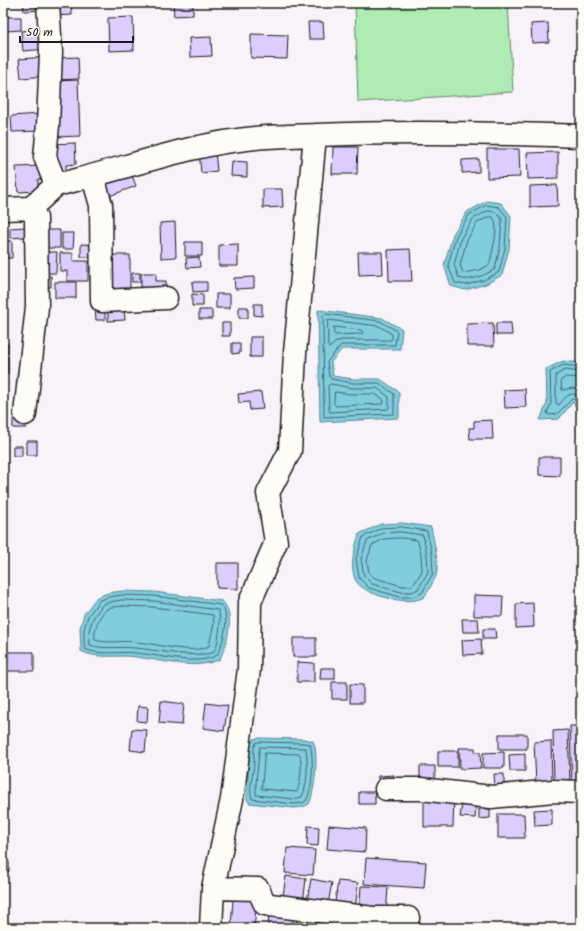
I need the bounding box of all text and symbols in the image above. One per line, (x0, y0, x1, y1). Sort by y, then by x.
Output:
scale bar (20, 18, 133, 44)
text: 50 m (26, 23, 53, 42)

